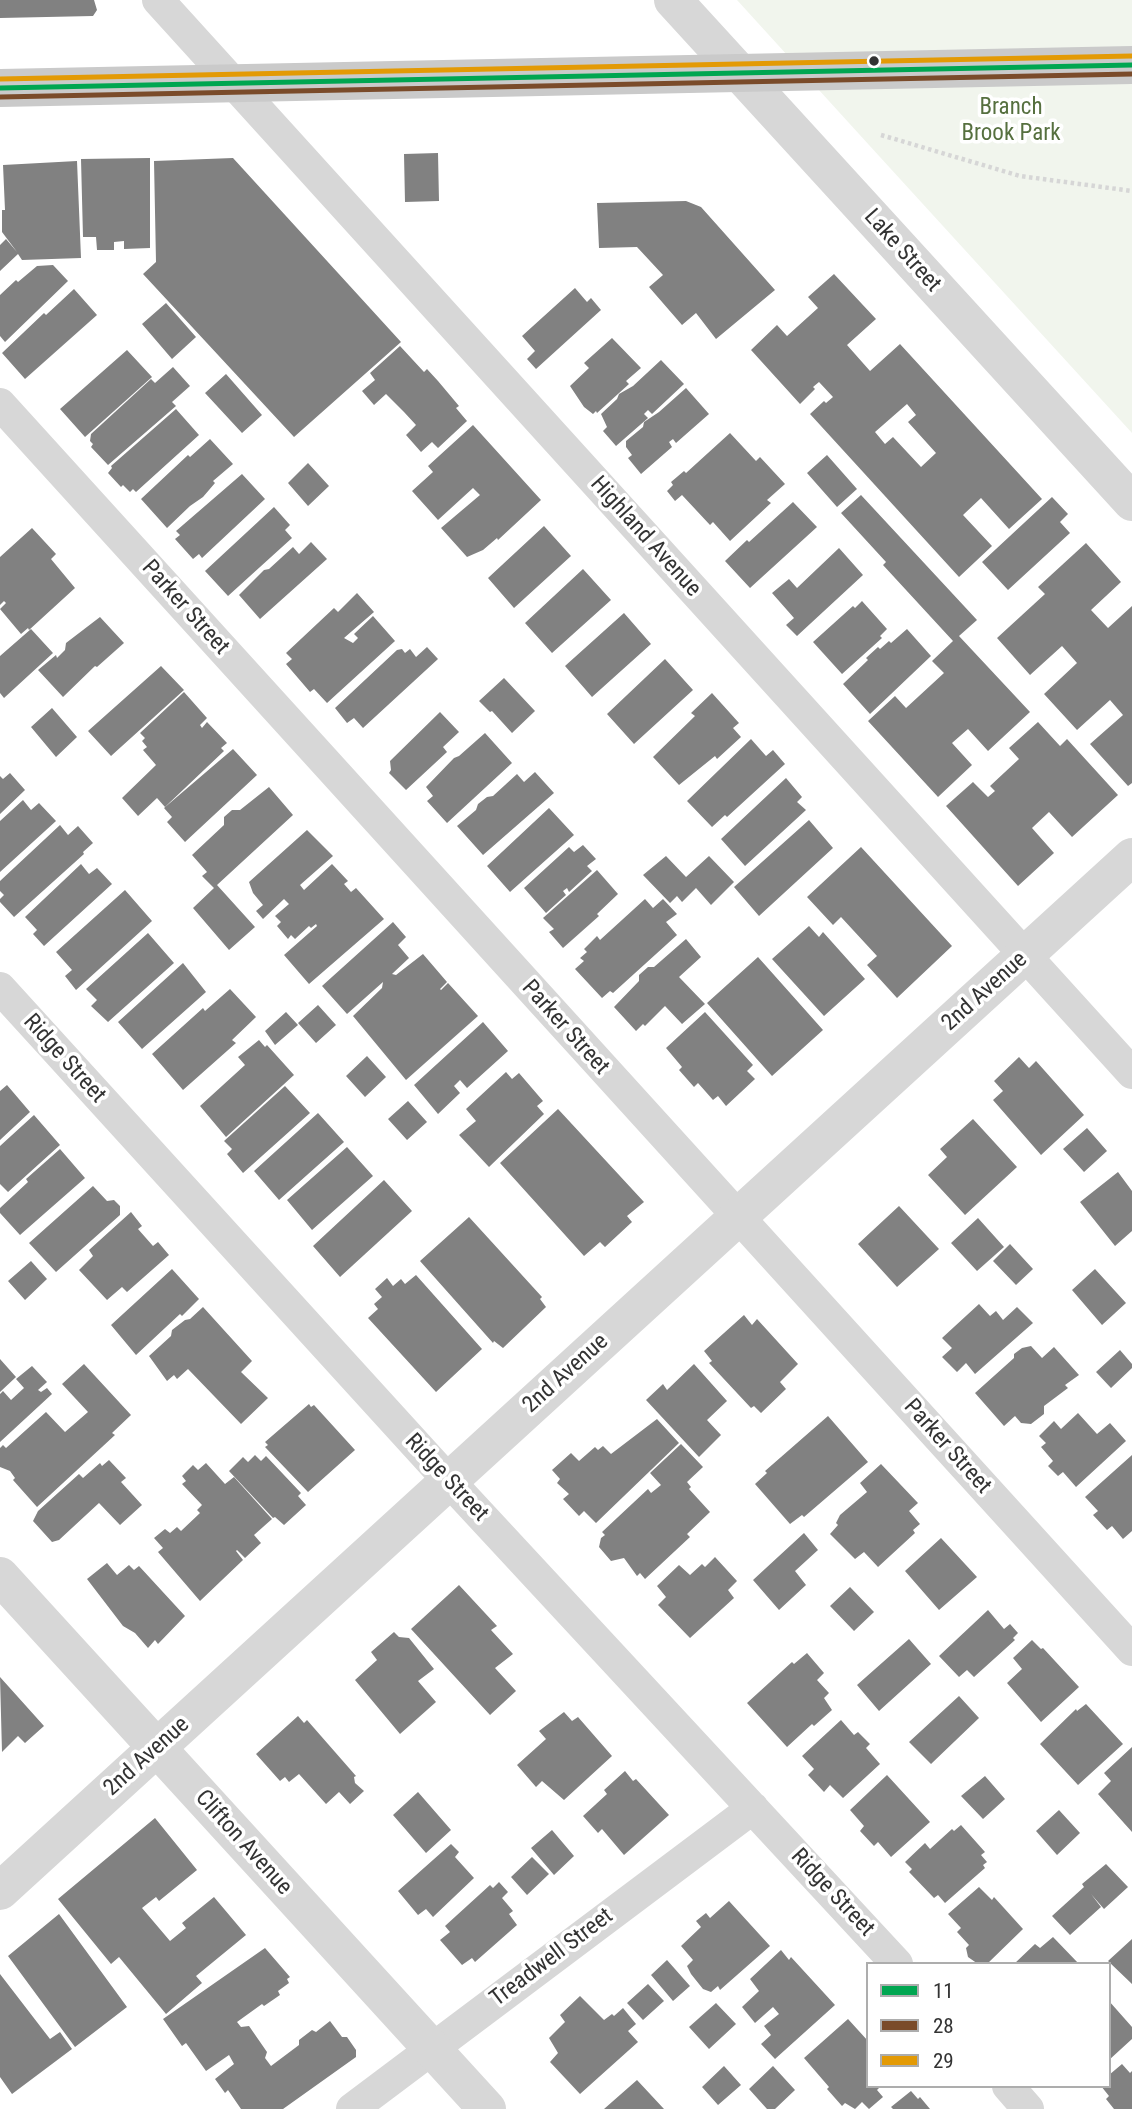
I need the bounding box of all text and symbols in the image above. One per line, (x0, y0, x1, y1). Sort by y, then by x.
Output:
unlabelled marker (867, 54, 881, 68)
park label: Branch Brook Park (961, 94, 1061, 148)
street label: Lake Street (858, 204, 946, 298)
street label: Highland Avenue (584, 471, 706, 603)
street label: Parker Street (135, 555, 235, 661)
street label: 2nd Avenue (937, 946, 1033, 1038)
street label: Parker Street (515, 975, 615, 1081)
street label: Ridge Street (17, 1009, 111, 1109)
street label: 2nd Avenue (518, 1328, 614, 1420)
street label: Parker Street (897, 1394, 997, 1500)
street label: Ridge Street (398, 1428, 494, 1528)
street label: 2nd Avenue (99, 1711, 195, 1803)
street label: Clifton Avenue (189, 1785, 297, 1901)
street label: Ridge Street (784, 1843, 880, 1943)
street label: Treadwell Street (485, 1903, 619, 2013)
legend (866, 1962, 1111, 2088)
text: 11 (933, 1979, 954, 2003)
text: 28 (933, 2014, 954, 2038)
text: 29 (933, 2049, 954, 2073)

